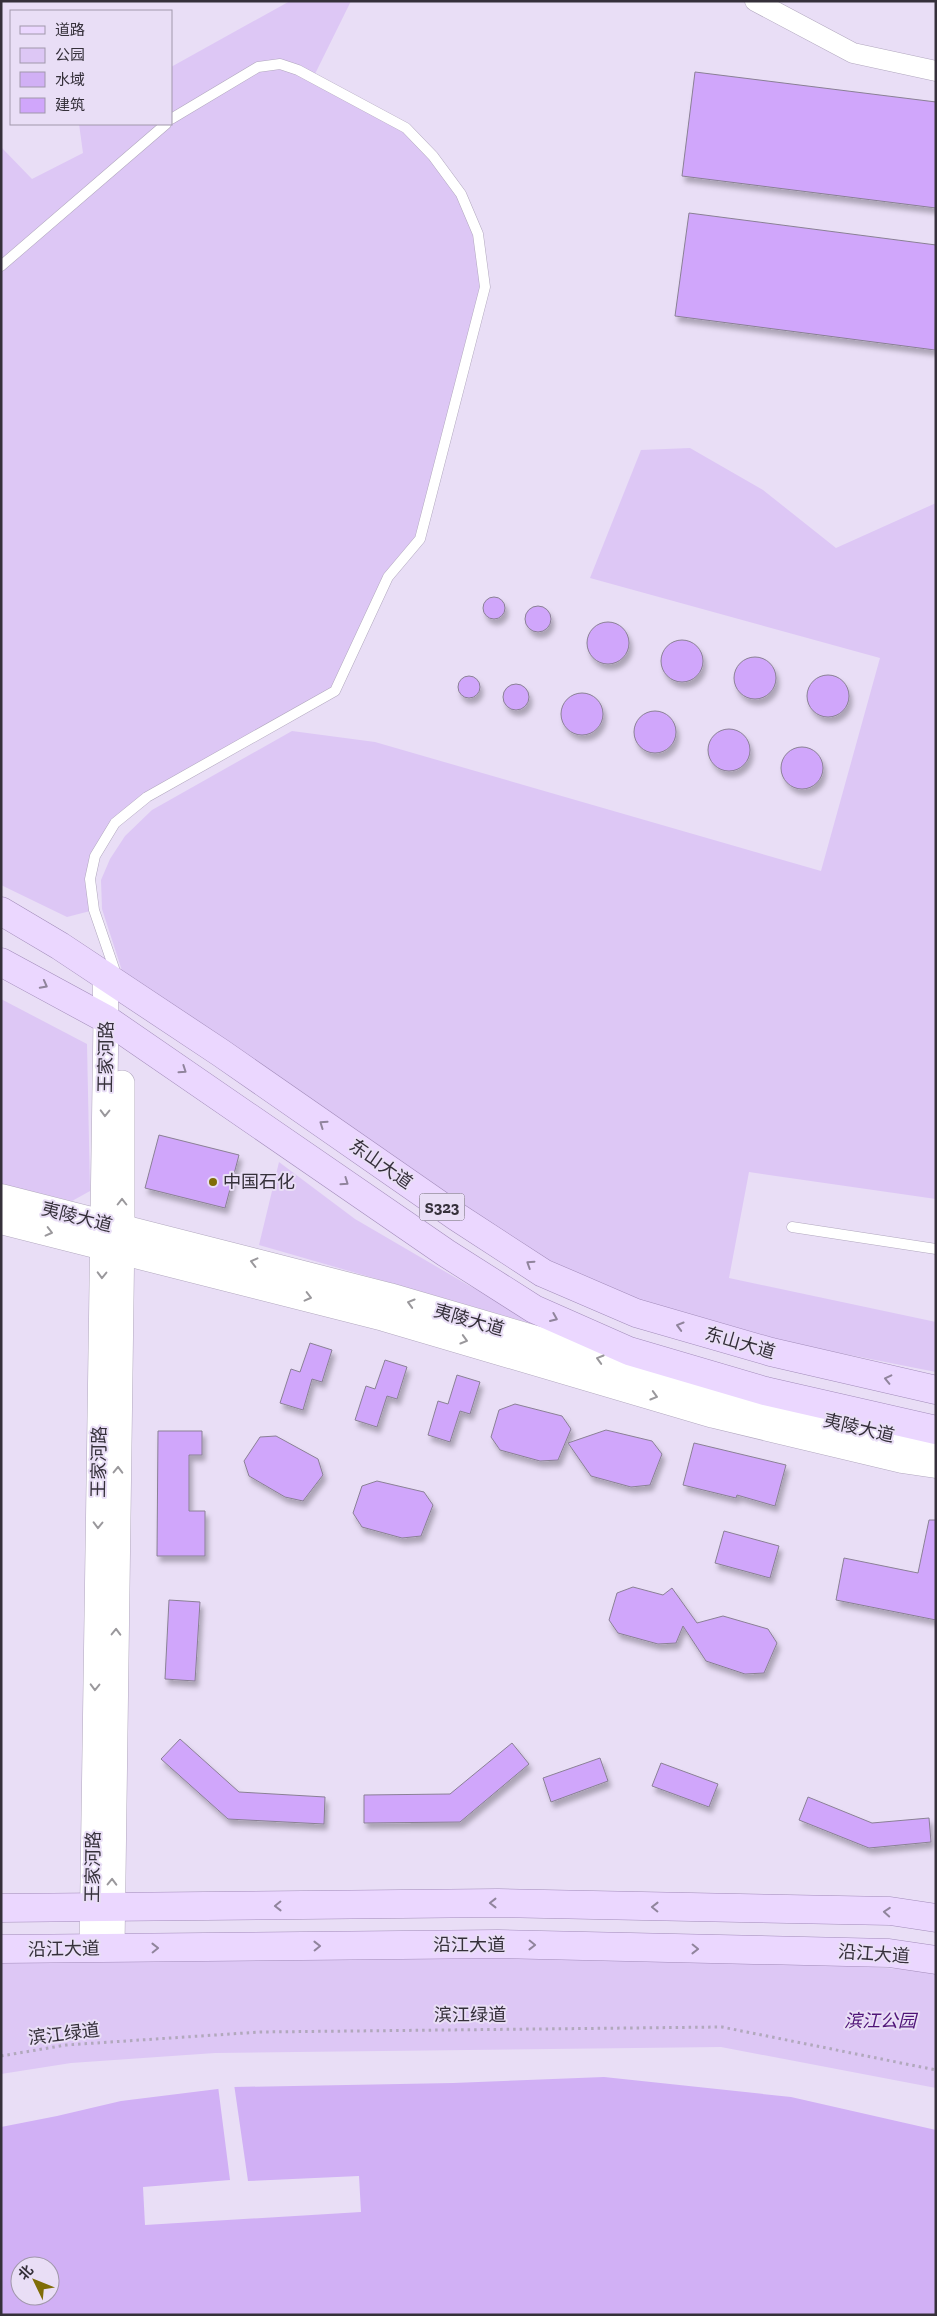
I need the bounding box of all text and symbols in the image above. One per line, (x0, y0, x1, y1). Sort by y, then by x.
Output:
legend (10, 10, 172, 125)
text: 道路 (55, 21, 85, 39)
text: 公园 (55, 46, 85, 64)
text: 水域 (55, 71, 85, 89)
text: 建筑 (55, 96, 85, 114)
one-way arrow (39, 979, 48, 989)
street label: 王家河路 (94, 1021, 118, 1093)
one-way arrow (177, 1064, 186, 1073)
one-way arrow (99, 1109, 110, 1117)
one-way arrow (319, 1121, 329, 1130)
street label: 东山大道 (345, 1134, 417, 1194)
place label: 中国石化 (223, 1171, 295, 1193)
marker: 中国石化 (207, 1176, 219, 1188)
one-way arrow (339, 1176, 349, 1185)
road number: S323 (420, 1194, 464, 1220)
street label: 夷陵大道 (39, 1198, 115, 1236)
one-way arrow (117, 1198, 127, 1206)
one-way arrow (44, 1226, 52, 1236)
one-way arrow (249, 1257, 258, 1268)
one-way arrow (527, 1261, 536, 1271)
one-way arrow (97, 1272, 107, 1279)
one-way arrow (303, 1291, 312, 1302)
one-way arrow (407, 1298, 415, 1308)
street label: 夷陵大道 (431, 1300, 507, 1340)
one-way arrow (549, 1312, 558, 1323)
one-way arrow (676, 1321, 684, 1332)
street label: 东山大道 (702, 1323, 778, 1363)
one-way arrow (460, 1335, 468, 1345)
one-way arrow (597, 1354, 605, 1364)
one-way arrow (884, 1374, 893, 1385)
one-way arrow (649, 1391, 657, 1401)
street label: 夷陵大道 (821, 1409, 897, 1447)
street label: 王家河路 (87, 1426, 111, 1498)
one-way arrow (113, 1465, 123, 1473)
one-way arrow (93, 1522, 103, 1529)
one-way arrow (111, 1628, 121, 1636)
one-way arrow (90, 1684, 101, 1692)
street label: 王家河路 (81, 1831, 105, 1903)
one-way arrow (107, 1878, 117, 1886)
one-way arrow (488, 1898, 496, 1908)
one-way arrow (273, 1900, 281, 1911)
one-way arrow (651, 1901, 659, 1912)
one-way arrow (883, 1906, 891, 1917)
street label: 沿江大道 (433, 1934, 505, 1956)
street label: 沿江大道 (28, 1937, 100, 1961)
one-way arrow (529, 1940, 537, 1950)
one-way arrow (314, 1941, 322, 1951)
street label: 沿江大道 (837, 1941, 911, 1967)
one-way arrow (152, 1943, 159, 1953)
one-way arrow (691, 1943, 699, 1954)
street label: 滨江绿道 (434, 2004, 506, 2026)
park label: 滨江公园 (844, 2010, 919, 2032)
street label: 滨江绿道 (27, 2019, 101, 2049)
north arrow (10, 2256, 60, 2306)
text: 北 (15, 2262, 37, 2283)

